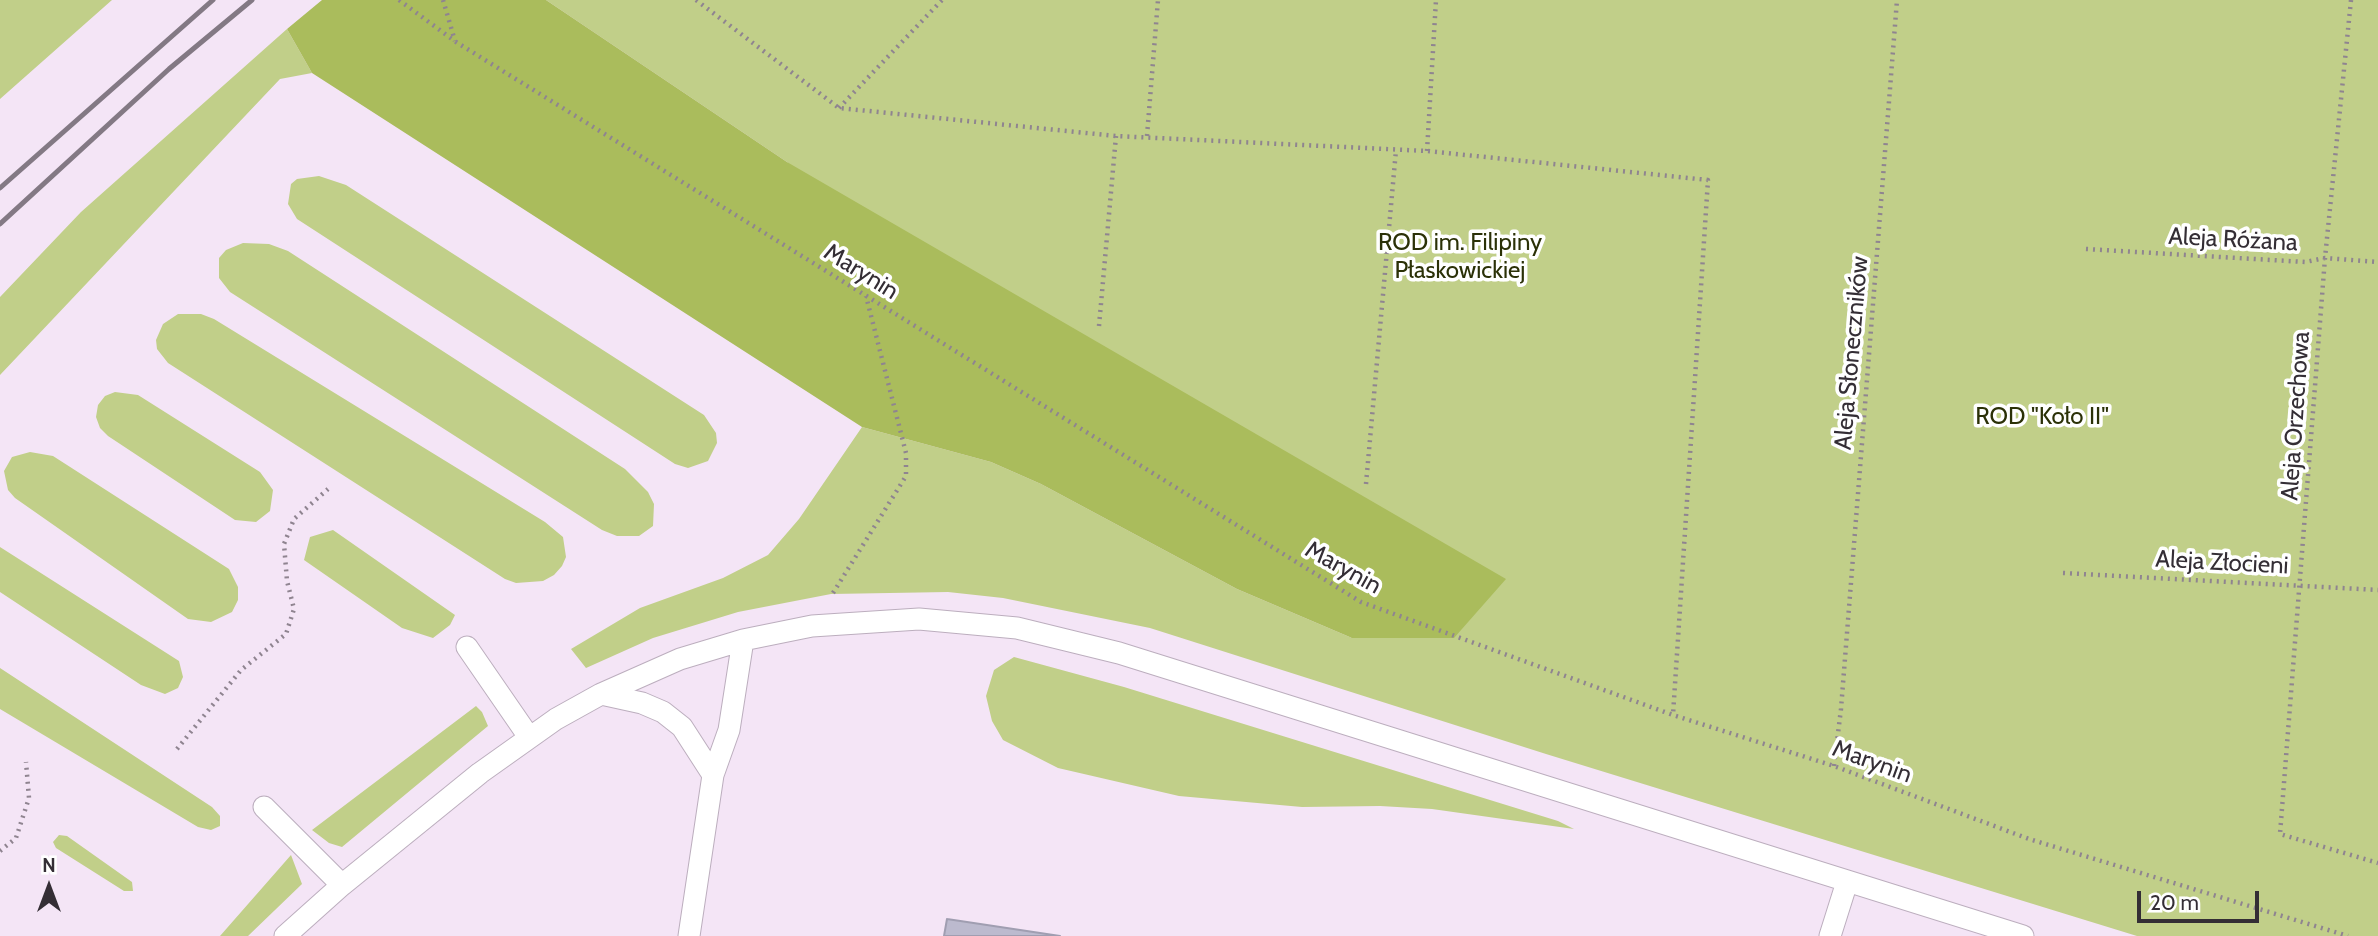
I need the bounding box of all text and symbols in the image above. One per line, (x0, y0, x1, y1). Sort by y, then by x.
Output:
street label: Aleja Różana (2168, 222, 2298, 258)
park label: ROD im. Filipiny Płaskowickiej (1378, 229, 1542, 285)
street label: Marynin (818, 238, 904, 306)
street label: Aleja Słoneczników (1829, 255, 1875, 451)
street label: Aleja Orzechowa (2276, 330, 2316, 502)
park label: ROD "Koło II" (1975, 403, 2109, 431)
street label: Marynin (1300, 535, 1386, 601)
street label: Aleja Złocieni (2155, 545, 2289, 581)
street label: Marynin (1828, 734, 1916, 790)
north arrow (14, 852, 84, 922)
text: N (42, 854, 56, 877)
scale bar (2140, 876, 2262, 920)
text: 20 m (2150, 890, 2199, 915)

